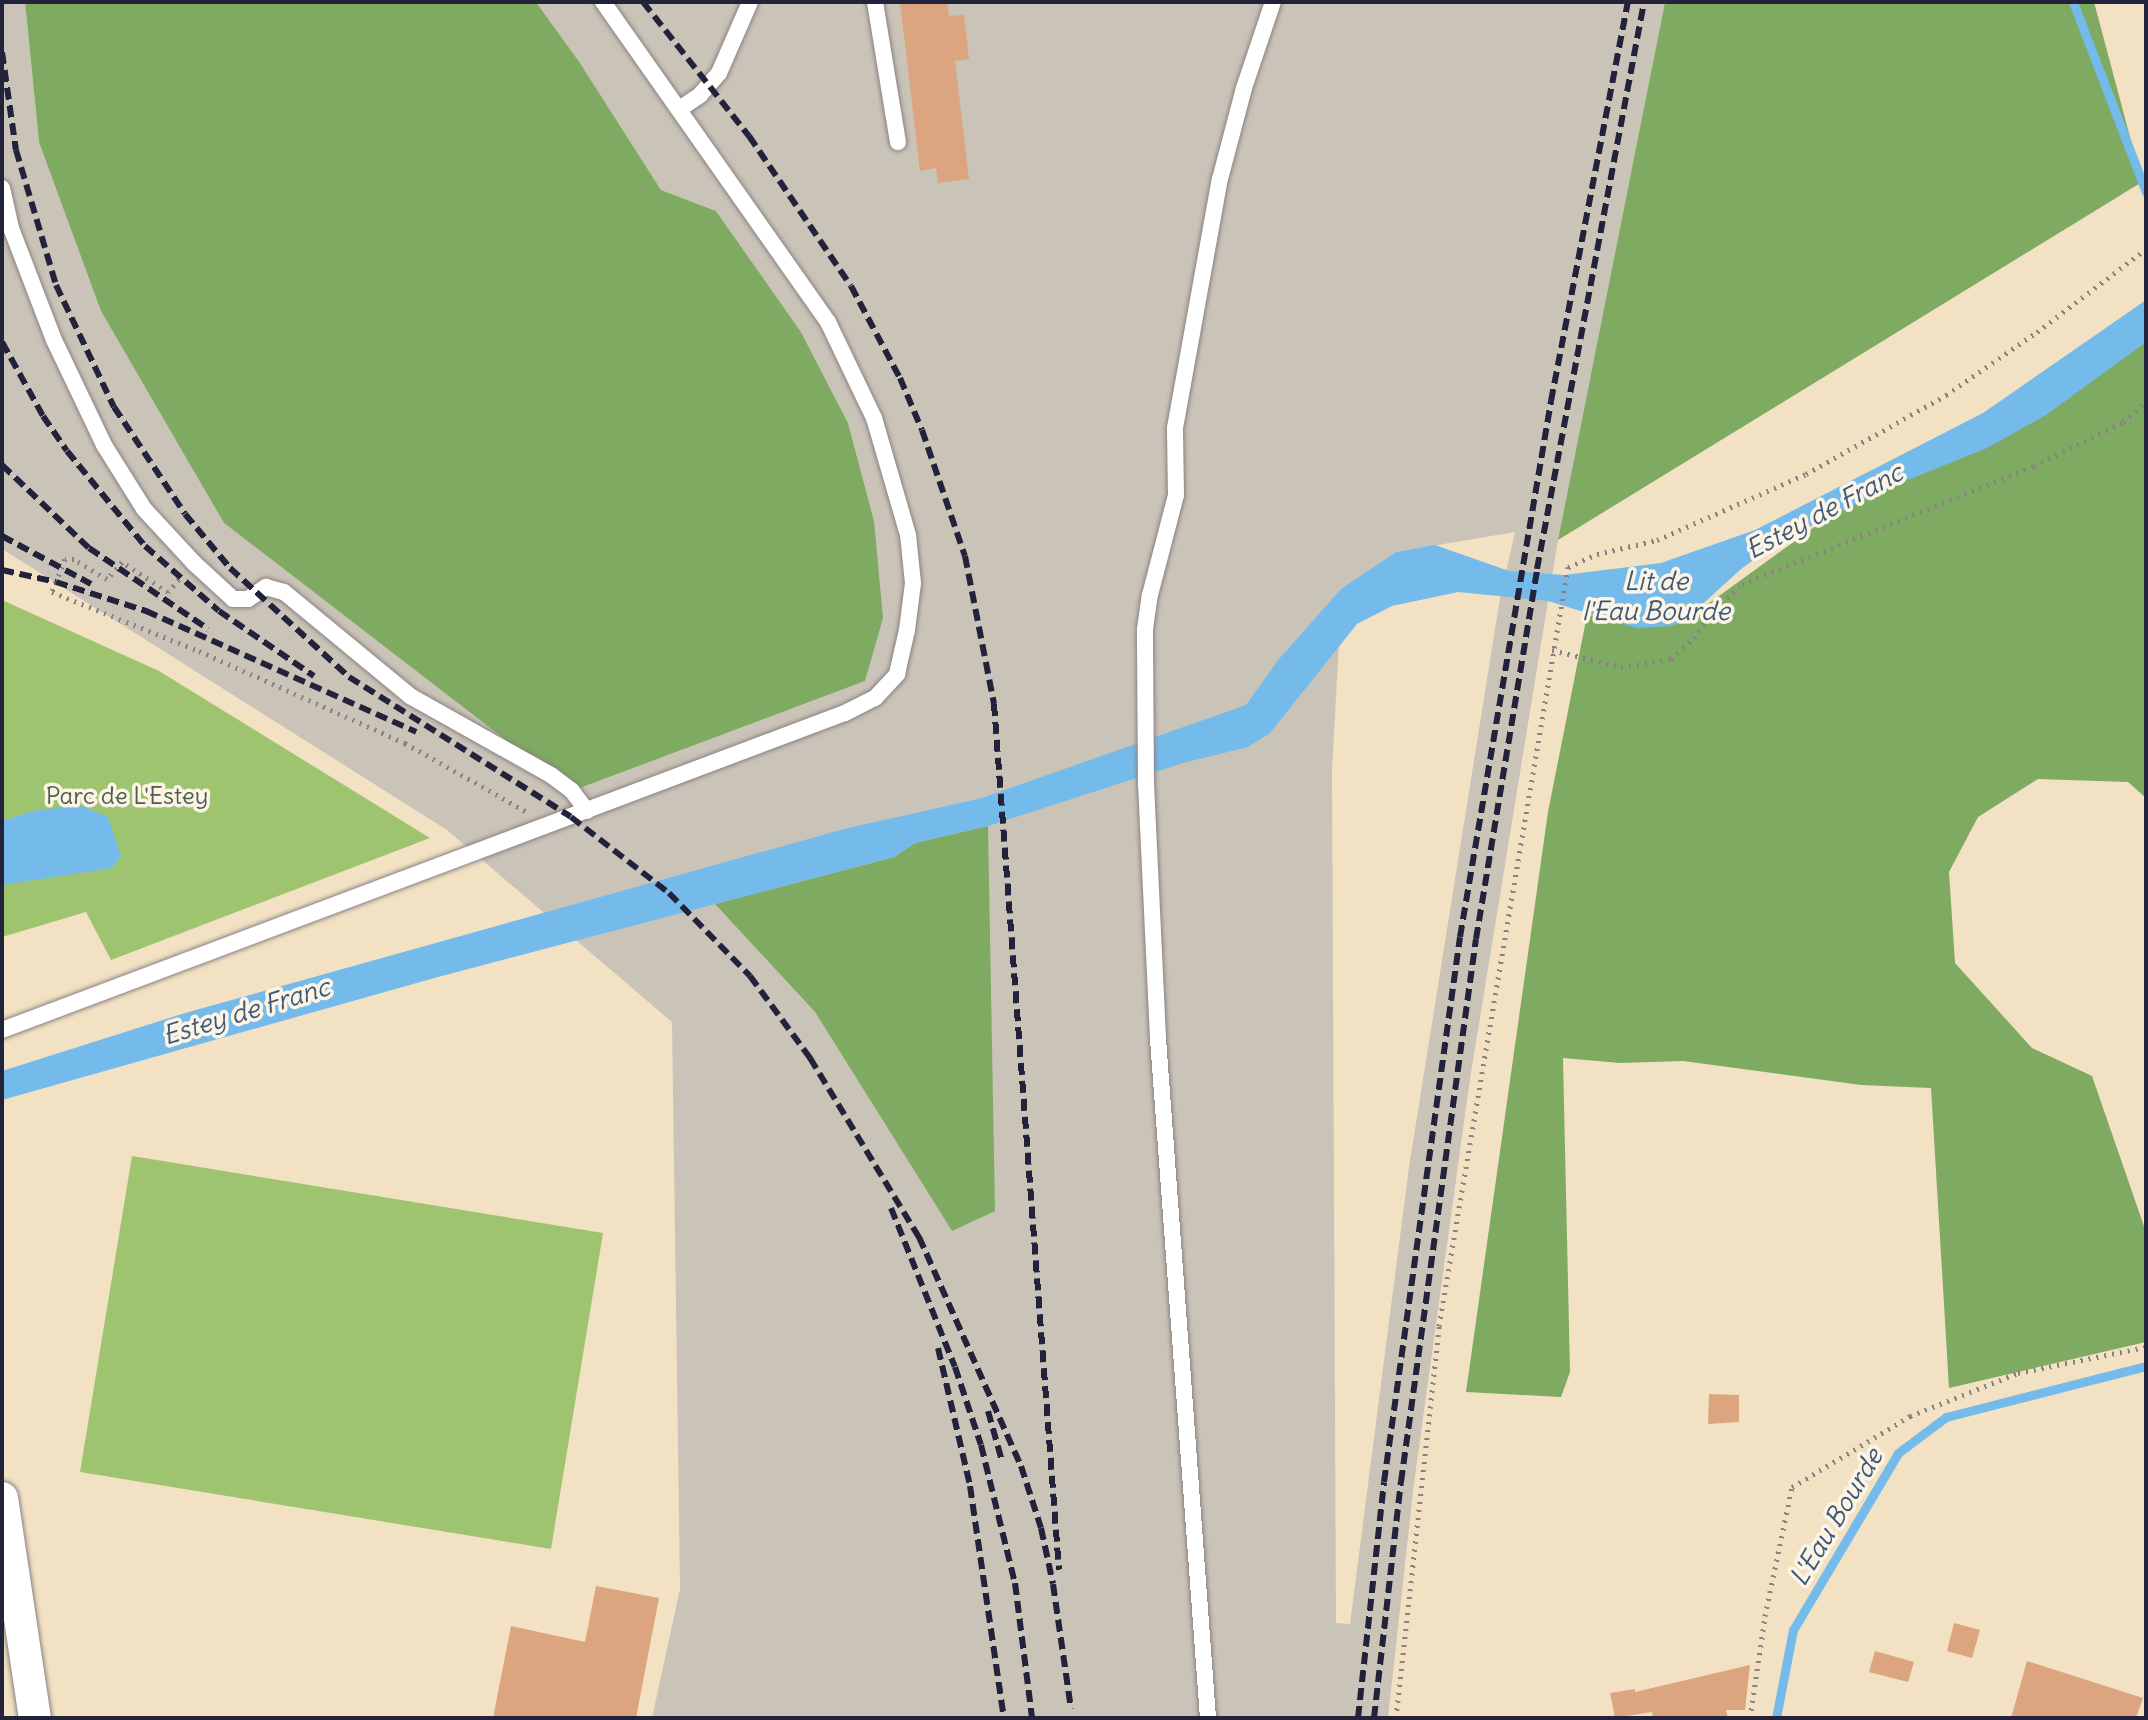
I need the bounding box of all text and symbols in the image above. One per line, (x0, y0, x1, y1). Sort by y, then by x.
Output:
water label: Estey de Franc (1740, 457, 1908, 565)
water label: Lit de l'Eau Bourde (1582, 565, 1730, 626)
park label: Parc de L'Estey (46, 782, 208, 810)
water label: Estey de Franc (159, 971, 333, 1051)
water label: L'Eau Bourde (1783, 1443, 1889, 1591)

